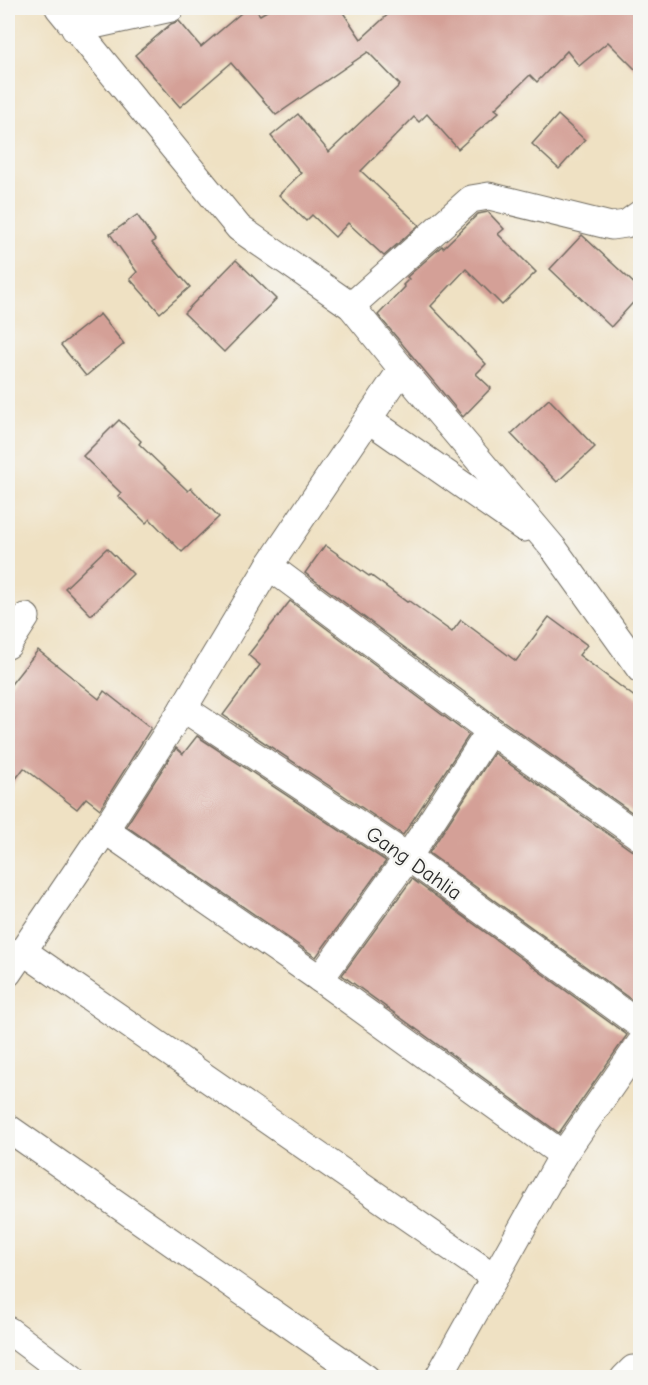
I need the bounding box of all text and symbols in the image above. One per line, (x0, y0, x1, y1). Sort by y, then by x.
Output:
street label: Gang Dahlia (362, 821, 466, 905)

